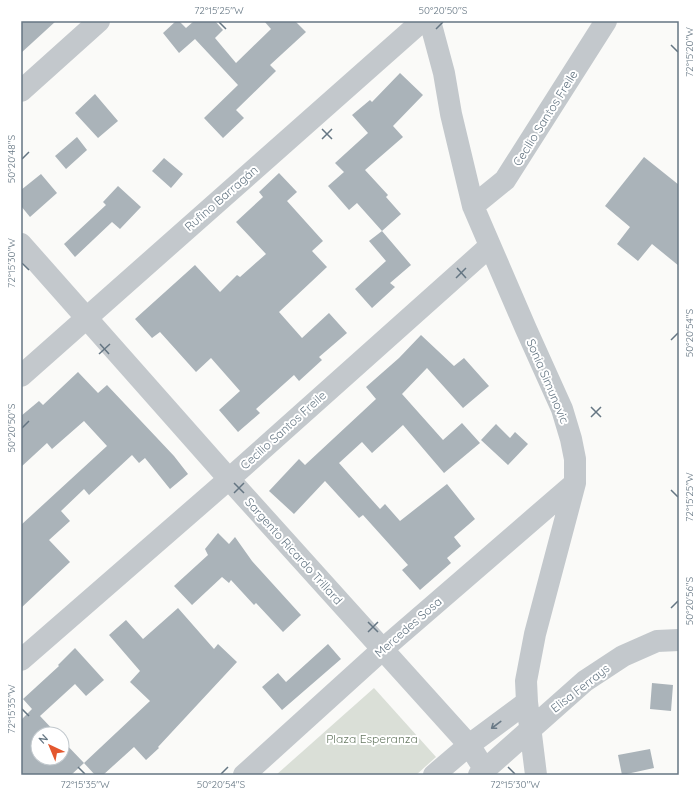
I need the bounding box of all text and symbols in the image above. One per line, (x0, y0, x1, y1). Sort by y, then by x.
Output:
text: 72°15'25"W (194, 4, 244, 17)
text: 50°20'50"S (419, 4, 468, 17)
text: 72°15'20"W (683, 27, 696, 77)
street label: Cecilio Santos Freile (509, 67, 581, 169)
text: 50°20'48"S (5, 134, 18, 183)
street label: Rufino Barragán (181, 162, 261, 234)
text: 72°15'30"W (5, 238, 18, 288)
text: 50°20'54"S (683, 308, 696, 357)
street label: Sonia Simunovic (523, 336, 573, 426)
street label: Cecilio Santos Freile (237, 387, 329, 472)
text: 50°20'50"S (5, 403, 18, 453)
text: 72°15'25"W (683, 472, 696, 522)
street label: Sargento Ricardo Trillard (242, 495, 346, 607)
text: 50°20'56"S (683, 576, 696, 625)
street label: Mercedes Sosa (371, 594, 445, 660)
street label: Elisa Ferrays (548, 660, 613, 716)
text: 72°15'35"W (5, 684, 18, 734)
one-way arrow (490, 721, 501, 729)
north arrow (30, 726, 70, 766)
text: N (35, 731, 51, 747)
park label: Plaza Esperanza (326, 731, 418, 746)
text: 72°15'35"W (60, 778, 110, 791)
text: 50°20'54"S (197, 778, 246, 791)
text: 72°15'30"W (490, 778, 540, 791)

